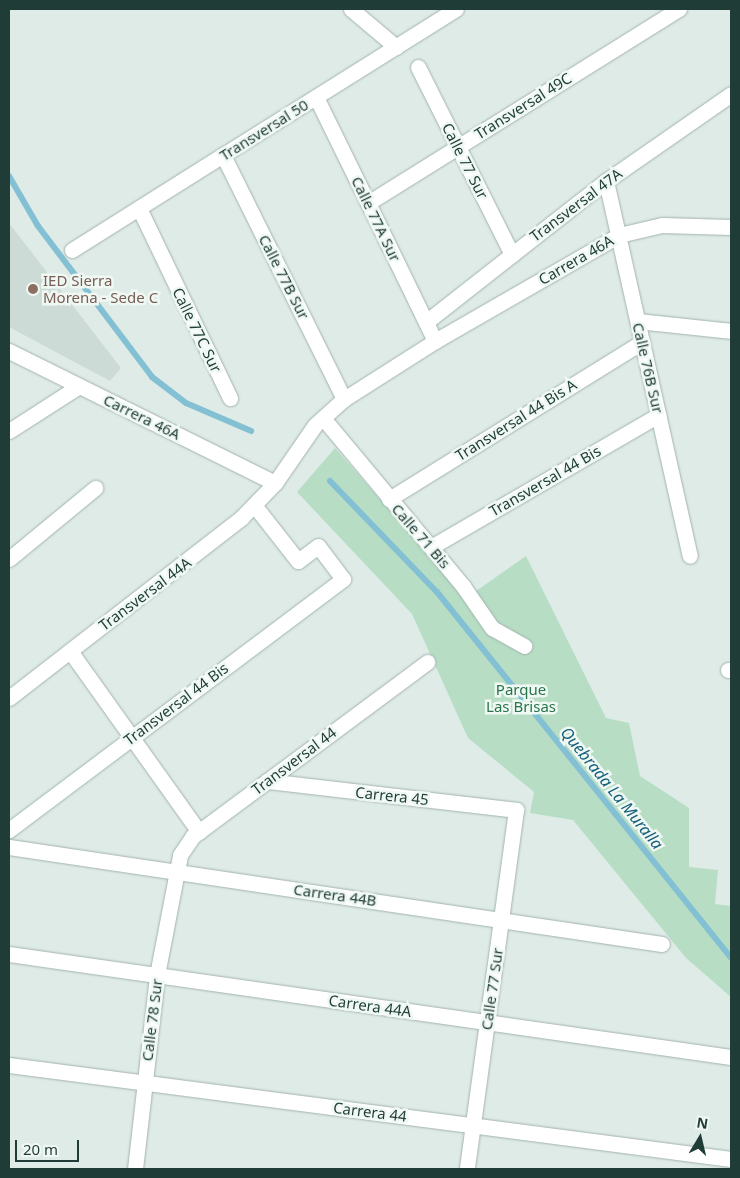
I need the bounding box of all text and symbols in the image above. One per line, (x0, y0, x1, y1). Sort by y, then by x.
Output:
street label: Transversal 49C (471, 69, 575, 143)
street label: Transversal 50 (216, 96, 312, 164)
street label: Calle 77 Sur (438, 120, 492, 202)
street label: Transversal 47A (526, 164, 626, 246)
street label: Calle 77A Sur (348, 174, 404, 264)
street label: Carrera 46A (535, 231, 617, 289)
street label: Calle 77B Sur (255, 232, 313, 322)
place label: IED Sierra Morena - Sede C (43, 271, 158, 306)
marker: IED Sierra Morena - Sede C (27, 283, 39, 295)
street label: Calle 77C Sur (169, 285, 225, 375)
street label: Calle 76B Sur (629, 321, 667, 415)
street label: Transversal 44 Bis A (452, 375, 580, 465)
street label: Carrera 46A (101, 391, 183, 443)
street label: Transversal 44 Bis (486, 442, 604, 520)
street label: Calle 71 Bis (388, 500, 454, 572)
street label: Transversal 44A (95, 553, 195, 635)
street label: Transversal 44 Bis (120, 659, 232, 749)
park label: Parque Las Brisas (486, 680, 556, 715)
street label: Transversal 44 (248, 723, 340, 799)
water label: Quebrada La Muralla (557, 723, 667, 853)
street label: Carrera 45 (354, 783, 430, 809)
street label: Carrera 44B (292, 880, 378, 910)
street label: Calle 77 Sur (477, 947, 507, 1031)
street label: Calle 78 Sur (138, 978, 166, 1062)
street label: Carrera 44A (327, 991, 413, 1021)
street label: Carrera 44 (332, 1099, 408, 1125)
text: N (695, 1112, 710, 1133)
north arrow (675, 1113, 725, 1163)
scale bar (18, 1130, 81, 1162)
text: 20 m (23, 1139, 58, 1159)

